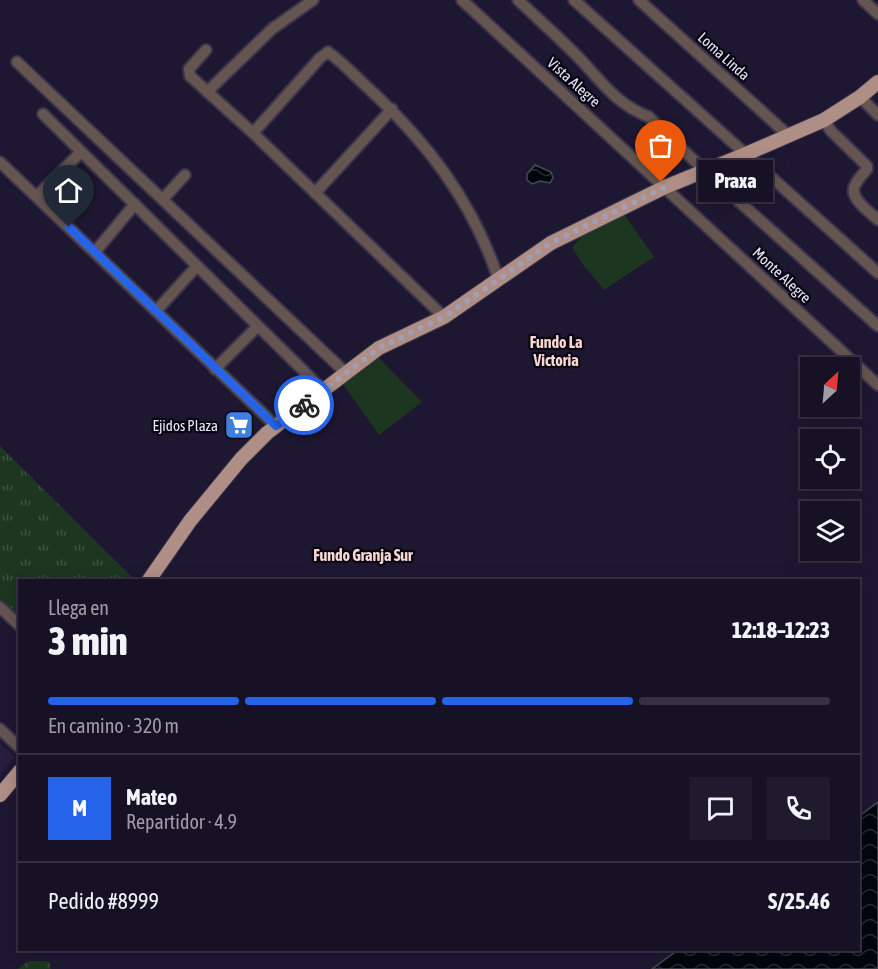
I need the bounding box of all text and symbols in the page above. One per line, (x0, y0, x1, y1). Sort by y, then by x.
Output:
street label: Loma Linda (695, 29, 753, 84)
street label: Vista Alegre (544, 54, 604, 110)
pin (635, 120, 686, 182)
icon: bag (644, 129, 677, 162)
callout: Praxa (697, 161, 772, 203)
pin (43, 165, 94, 227)
text: Praxa (715, 169, 756, 192)
icon: home (52, 174, 85, 207)
street label: Monte Alegre (749, 244, 815, 306)
district label: Fundo La Victoria (530, 333, 582, 369)
north arrow (800, 357, 860, 417)
map controls (800, 357, 860, 561)
courier (274, 375, 334, 435)
icon: bike (288, 389, 321, 422)
supermarket icon: Ejidos Plaza (223, 409, 255, 441)
place label: Ejidos Plaza (153, 417, 218, 434)
button: locate (800, 429, 860, 489)
button: layers (800, 501, 860, 561)
district label: Fundo Granja Sur (313, 546, 413, 564)
text: Llega en (48, 596, 109, 619)
text: 12:18–12:23 (732, 617, 830, 643)
text: 3 min (48, 619, 128, 663)
text: En camino · 320 m (48, 714, 179, 737)
button: chat (689, 777, 752, 840)
button: phone (767, 777, 830, 840)
text: Mateo (126, 784, 177, 810)
text: M (72, 795, 87, 821)
text: Repartidor · 4.9 (126, 810, 237, 833)
text: Pedido #8999 (48, 888, 159, 914)
text: S/25.46 (768, 888, 830, 914)

